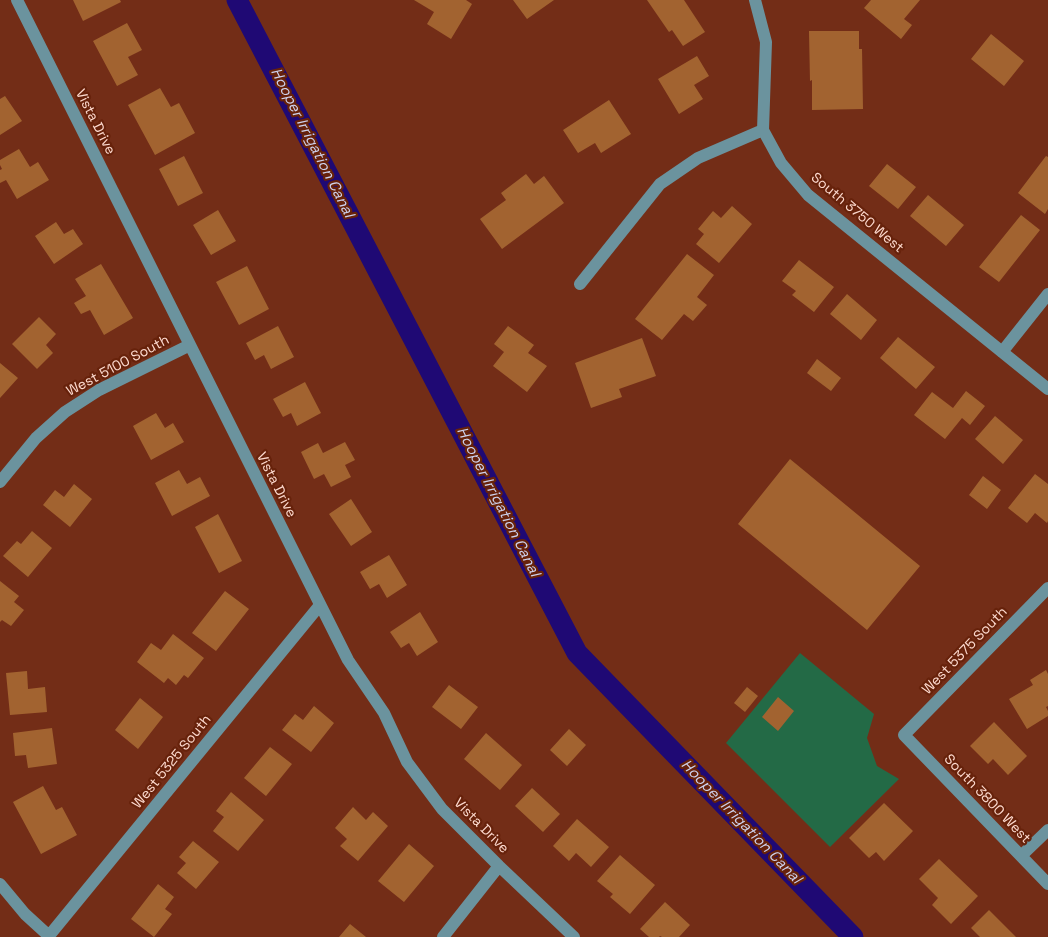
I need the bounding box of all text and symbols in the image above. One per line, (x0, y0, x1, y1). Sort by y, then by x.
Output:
water label: Hooper Irrigation Canal (266, 65, 358, 221)
street label: Vista Drive (71, 87, 119, 157)
street label: South 3750 West (807, 169, 907, 257)
street label: West 5100 South (64, 332, 172, 400)
water label: Hooper Irrigation Canal (452, 424, 544, 580)
street label: Vista Drive (252, 450, 300, 520)
street label: West 5375 South (919, 604, 1011, 698)
street label: West 5325 South (129, 712, 215, 812)
street label: South 3800 West (940, 751, 1034, 847)
water label: Hooper Irrigation Canal (677, 756, 805, 888)
street label: Vista Drive (450, 795, 512, 857)

